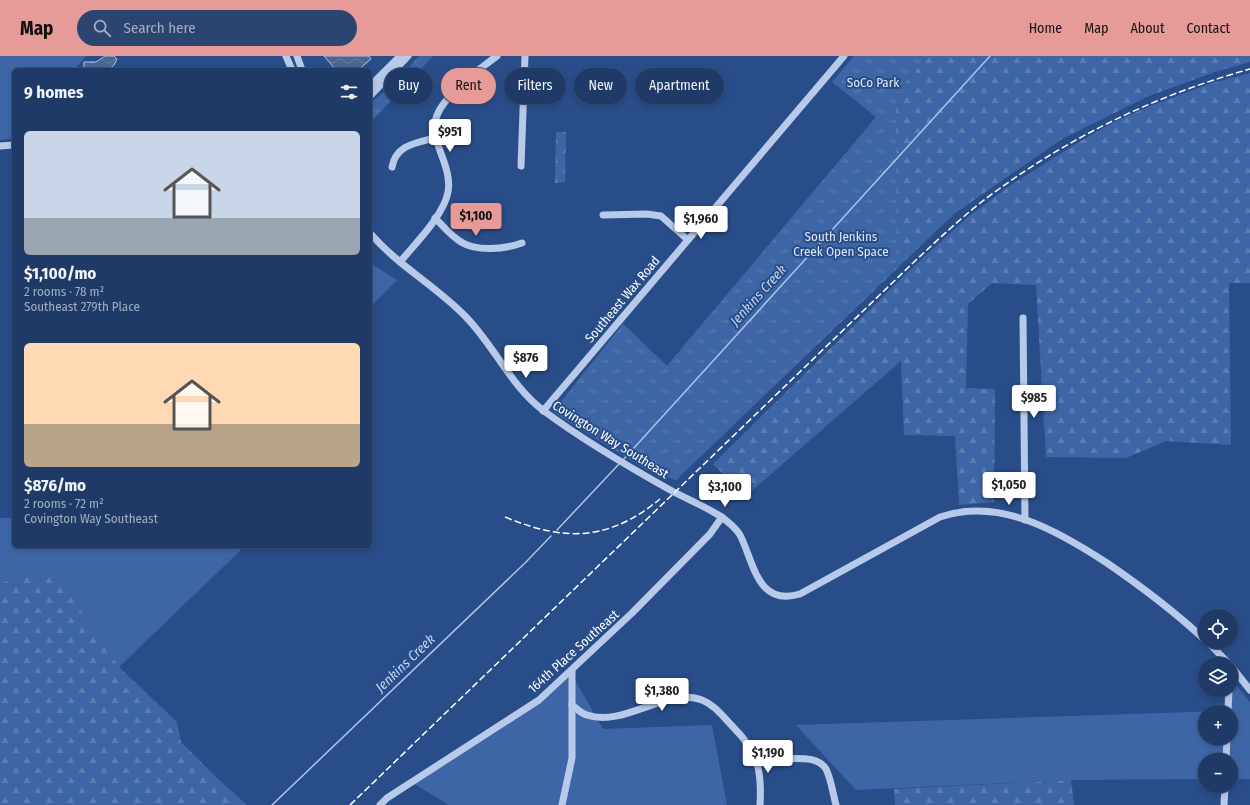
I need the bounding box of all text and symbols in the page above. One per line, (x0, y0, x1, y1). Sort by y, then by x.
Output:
search box (77, 10, 357, 46)
text: Map (20, 17, 53, 40)
icon: search (91, 17, 113, 39)
text: Search here (123, 19, 196, 37)
text: Home (1029, 20, 1062, 37)
text: Map (1084, 20, 1108, 37)
text: About (1130, 20, 1165, 37)
text: Contact (1187, 20, 1230, 37)
chip: Buy (384, 68, 433, 104)
chip: Rent (441, 68, 496, 104)
chip: Filters (504, 68, 566, 104)
chip: New (574, 68, 627, 104)
chip: Apartment (635, 68, 724, 104)
park label: SoCo Park (847, 75, 900, 90)
icon: filters (338, 81, 360, 103)
text: 9 homes (24, 82, 83, 103)
pin: $951 (426, 119, 474, 153)
text: $951 (438, 124, 462, 139)
icon: home (156, 157, 228, 229)
pin: $1,100 (443, 203, 509, 237)
pin: $1,960 (668, 206, 734, 240)
text: $1,100 (460, 208, 492, 223)
text: $1,960 (684, 211, 718, 226)
park label: South Jenkins Creek Open Space (793, 229, 889, 259)
street label: Southeast Wax Road (582, 253, 663, 346)
water label: Jenkins Creek (726, 261, 790, 330)
text: $1,100/mo (24, 263, 96, 284)
text: 2 rooms · 78 m² (24, 284, 104, 299)
text: Southeast 279th Place (24, 299, 140, 314)
pin: $876 (502, 345, 550, 379)
text: $876 (513, 350, 539, 365)
icon: home (156, 369, 228, 441)
pin: $985 (1010, 385, 1058, 419)
text: $985 (1021, 390, 1047, 405)
street label: Covington Way Southeast (550, 398, 672, 482)
pin: $1,050 (976, 472, 1042, 506)
pin: $3,100 (692, 474, 758, 508)
text: $876/mo (24, 475, 86, 496)
text: $1,050 (992, 477, 1026, 492)
text: $3,100 (708, 479, 742, 494)
text: 2 rooms · 72 m² (24, 496, 104, 511)
text: Covington Way Southeast (24, 511, 158, 526)
street label: 164th Place Southeast (525, 606, 622, 696)
map controls (1198, 609, 1238, 793)
button: locate (1198, 609, 1238, 649)
water label: Jenkins Creek (371, 631, 439, 697)
button: layers (1198, 657, 1238, 697)
pin: $1,380 (629, 678, 695, 712)
text: $1,380 (645, 683, 679, 698)
button: + (1198, 705, 1238, 745)
pin: $1,190 (735, 740, 801, 774)
text: $1,190 (752, 745, 784, 760)
button: − (1198, 753, 1238, 793)

